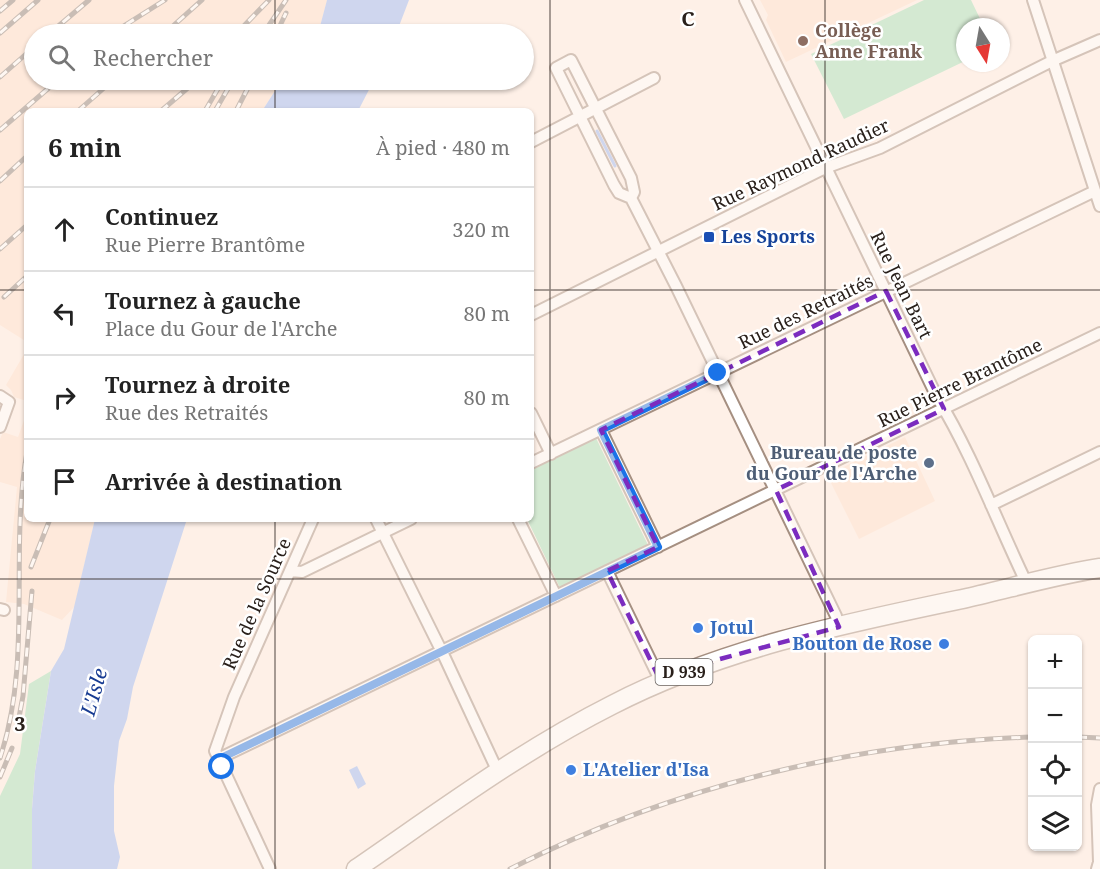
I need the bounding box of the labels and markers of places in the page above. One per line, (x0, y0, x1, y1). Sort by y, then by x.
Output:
place label: Collège Anne Frank (815, 18, 923, 63)
marker: Collège Anne Frank (796, 34, 810, 48)
place label: Les Sports (721, 224, 815, 248)
marker: Les Sports (702, 230, 716, 244)
place label: Bureau de poste du Gour de l'Arche (746, 440, 917, 485)
marker: Bureau de poste du Gour de l'Arche (922, 456, 936, 470)
place label: Jotul (709, 615, 754, 639)
marker: Jotul (691, 621, 705, 635)
place label: Bouton de Rose (792, 631, 932, 655)
marker: Bouton de Rose (937, 637, 951, 651)
place label: L'Atelier d'Isa (583, 757, 709, 781)
marker: L'Atelier d'Isa (564, 763, 578, 777)

